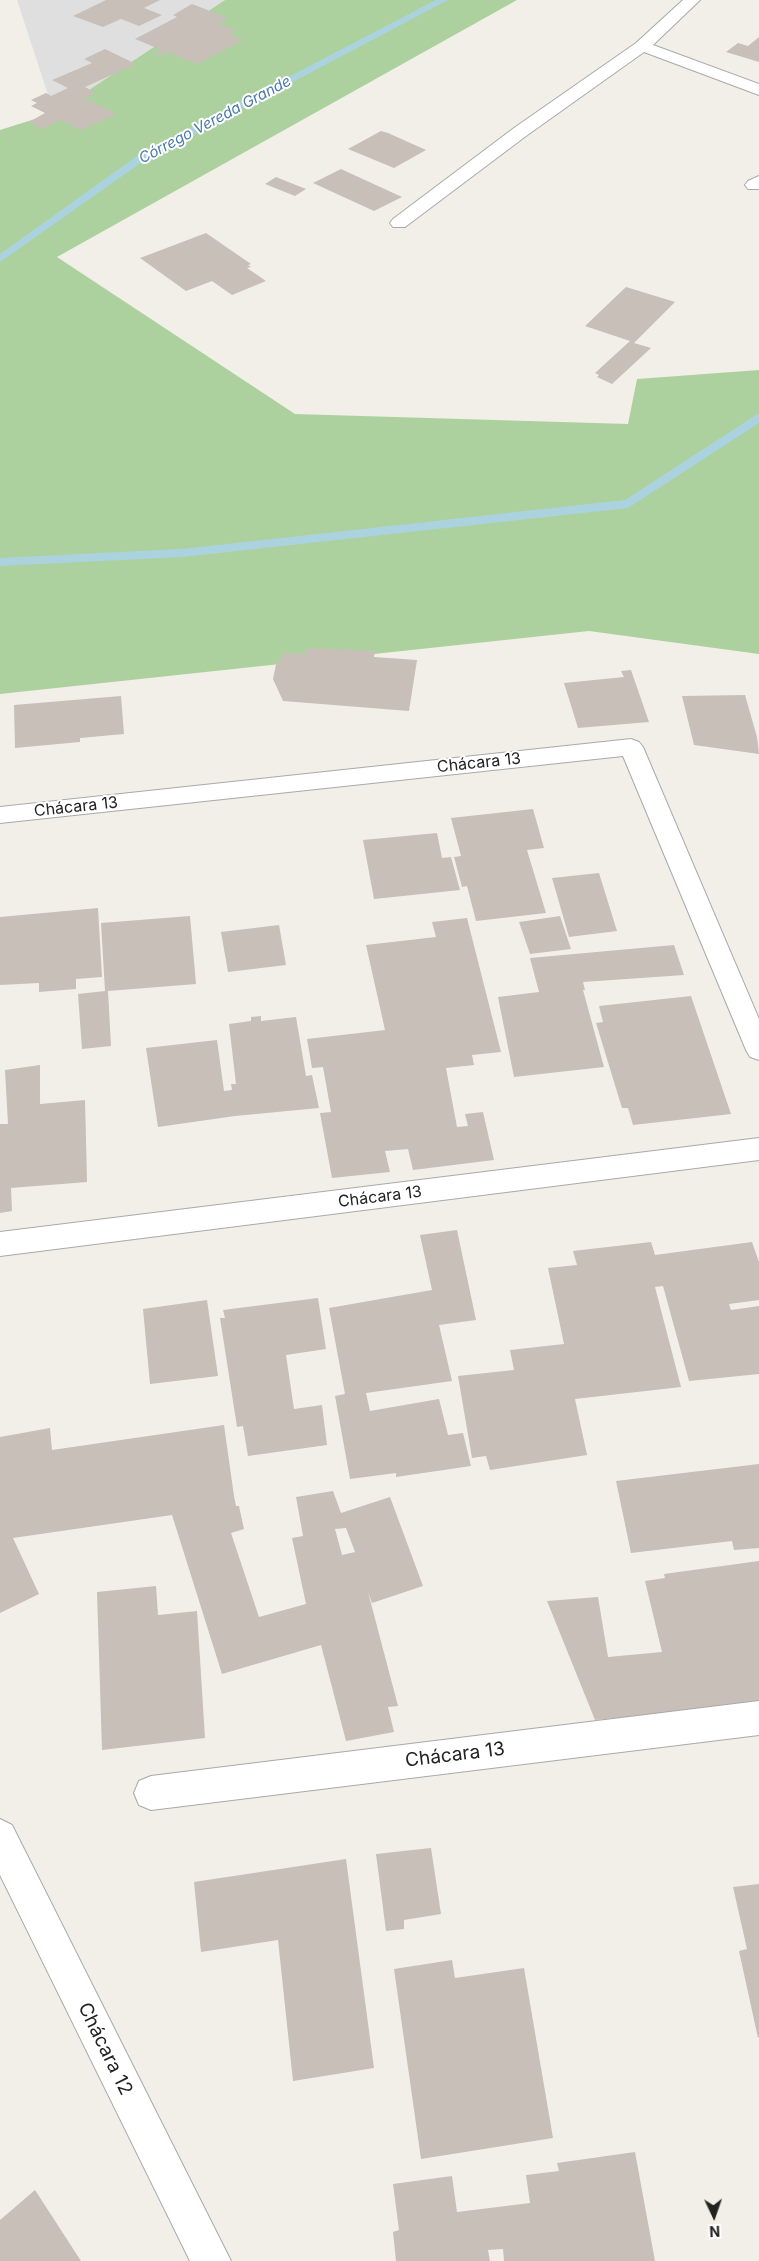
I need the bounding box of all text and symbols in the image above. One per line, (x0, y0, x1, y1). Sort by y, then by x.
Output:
water label: Córrego Vereda Grande (136, 72, 294, 168)
street label: Chácara 13 (436, 749, 522, 777)
street label: Chácara 13 (33, 793, 119, 821)
street label: Chácara 13 (337, 1182, 423, 1212)
street label: Chácara 13 (404, 1738, 506, 1772)
street label: Chácara 12 (73, 1999, 137, 2099)
north arrow (689, 2191, 739, 2241)
text: N (709, 2223, 721, 2240)

